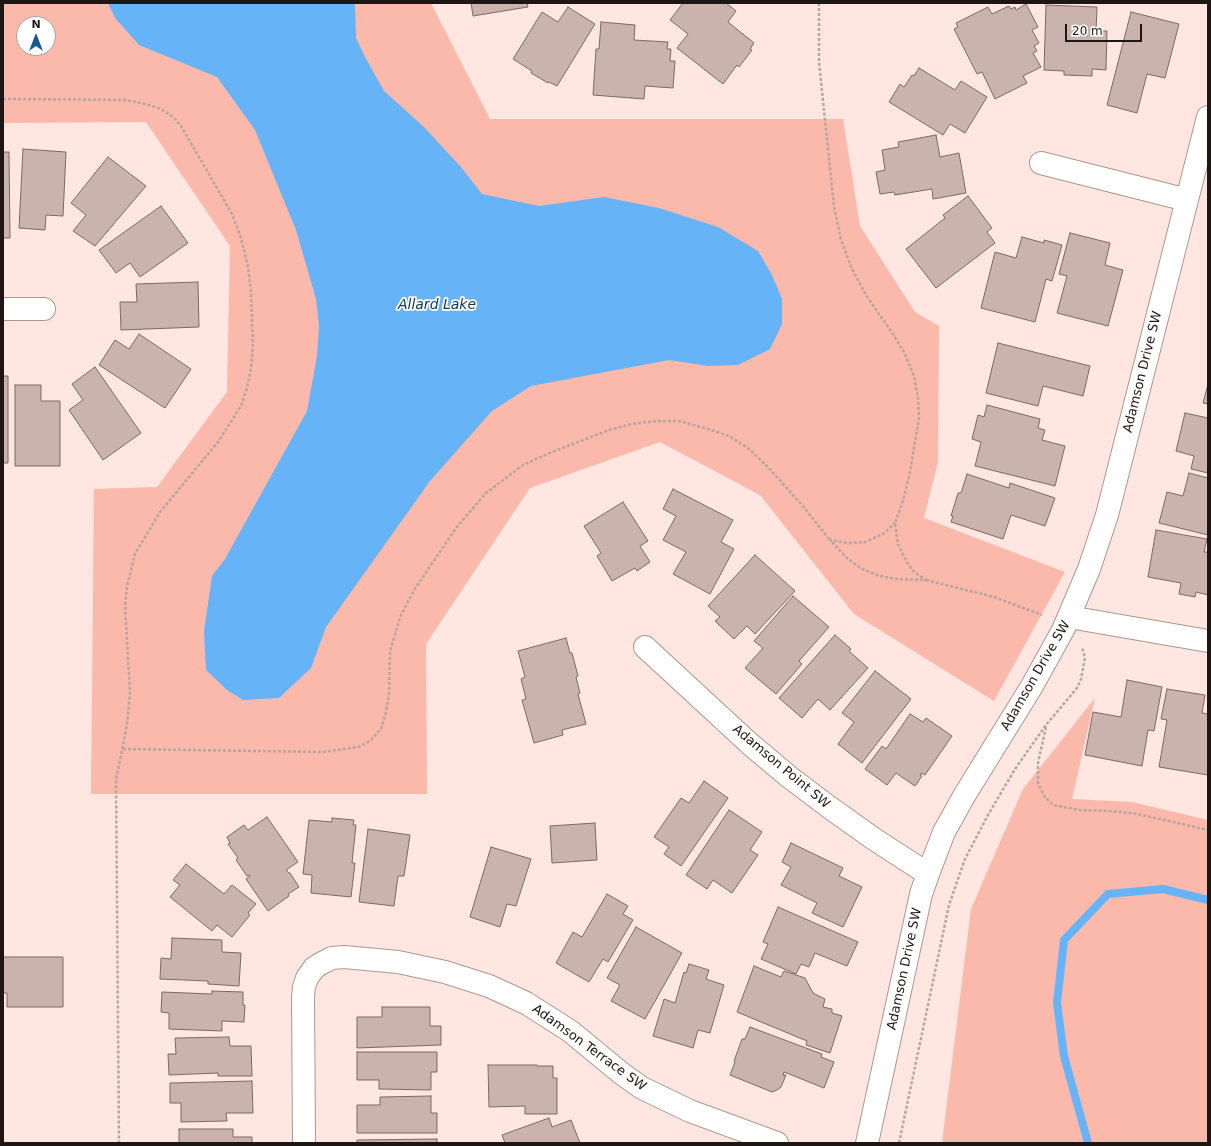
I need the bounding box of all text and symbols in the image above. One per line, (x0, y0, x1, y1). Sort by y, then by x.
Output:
north arrow (16, 16, 56, 56)
scale bar (1067, 16, 1144, 42)
text: N (31, 18, 41, 31)
text: 20 m (1072, 24, 1103, 38)
water label: Allard Lake (398, 297, 476, 313)
street label: Adamson Drive SW (1120, 310, 1166, 434)
street label: Adamson Drive SW (998, 618, 1074, 734)
street label: Adamson Point SW (729, 722, 833, 812)
street label: Adamson Drive SW (884, 906, 926, 1032)
street label: Adamson Terrace SW (529, 1001, 649, 1095)

